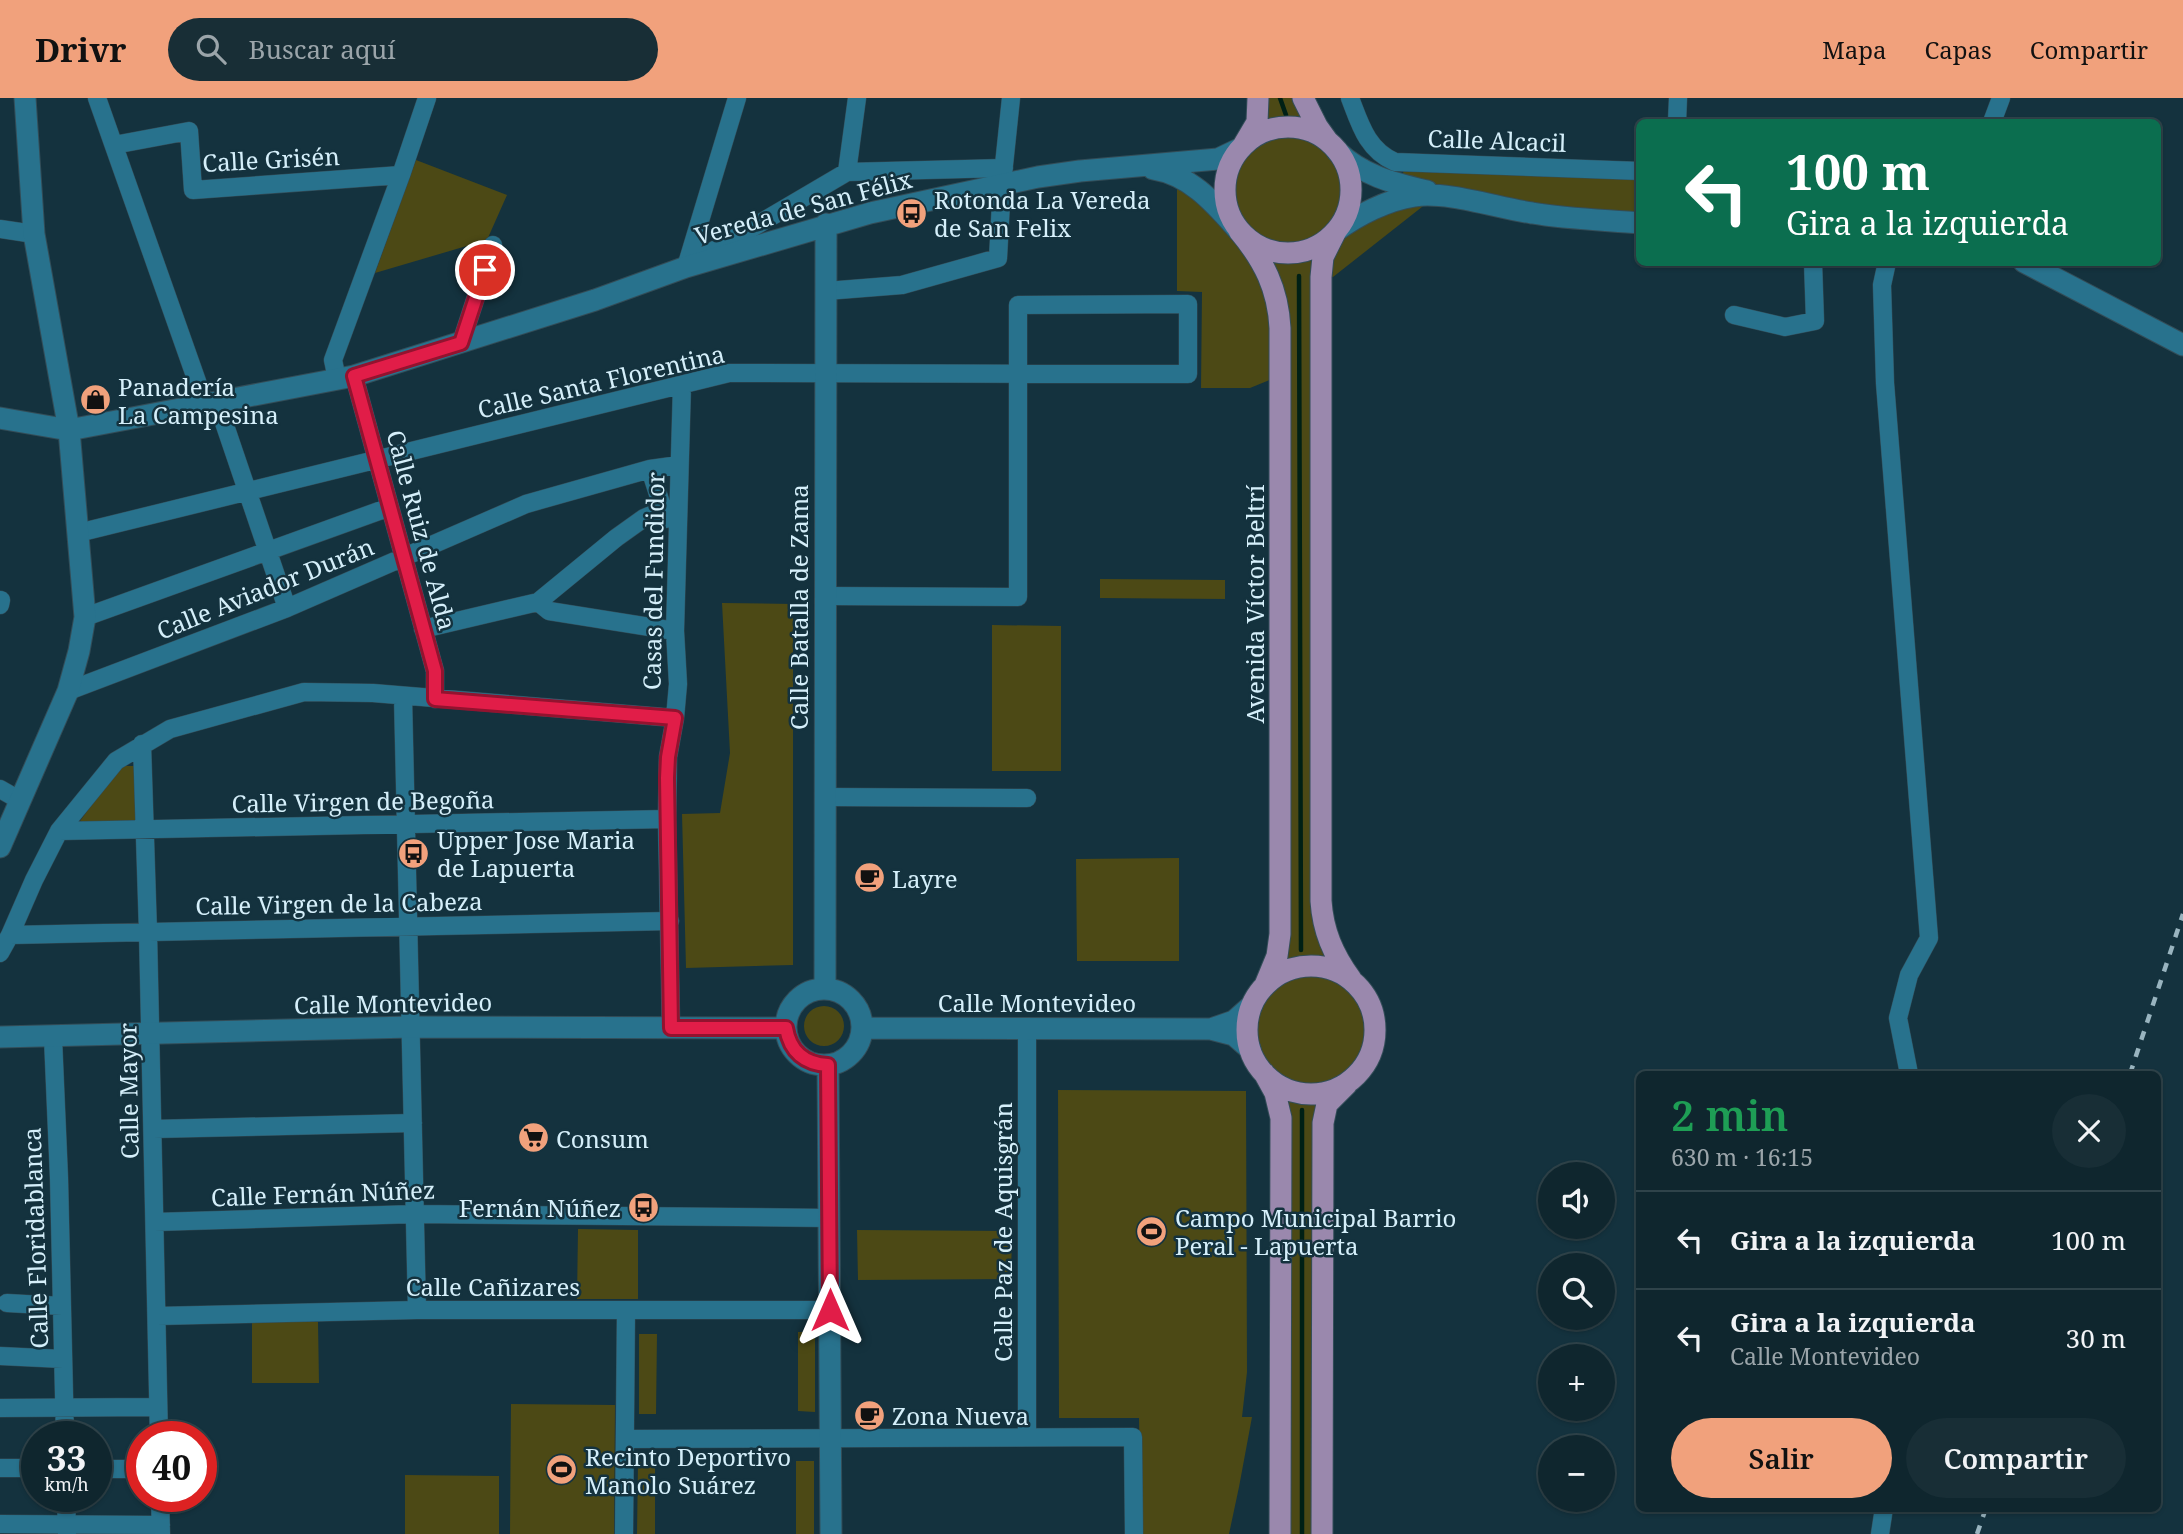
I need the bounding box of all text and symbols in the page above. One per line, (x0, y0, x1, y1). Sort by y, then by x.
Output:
search box (168, 18, 658, 81)
text: Drivr (35, 27, 126, 72)
icon: search (192, 30, 230, 68)
text: Buscar aquí (248, 31, 396, 67)
text: Mapa (1822, 33, 1886, 66)
text: Capas (1924, 33, 1992, 66)
text: Compartir (2030, 33, 2148, 66)
street label: Calle Alcacil (1427, 121, 1567, 159)
text: 100 m (1786, 138, 1930, 204)
street label: Calle Grisén (201, 139, 341, 179)
icon: left (1671, 147, 1762, 238)
street label: Vereda de San Félix (691, 162, 915, 252)
place label: Rotonda La Vereda de San Felix (934, 183, 1151, 244)
bus stop icon: Rotonda La Vereda de San Felix (894, 196, 928, 230)
text: Gira a la izquierda (1786, 201, 2069, 244)
pin (455, 240, 515, 300)
icon: arrive (466, 251, 504, 289)
street label: Calle Santa Florentina (474, 337, 728, 425)
place label: Panadería La Campesina (118, 370, 279, 431)
shop icon: Panadería La Campesina (78, 383, 112, 417)
street label: Calle Ruiz de Alda (379, 426, 465, 634)
street label: Casas del Fundidor (635, 472, 671, 690)
street label: Calle Batalla de Zama (782, 484, 815, 730)
street label: Avenida Víctor Beltrí (1238, 484, 1271, 723)
street label: Calle Aviador Durán (152, 529, 378, 647)
street label: Calle Virgen de Begoña (231, 782, 495, 820)
place label: Upper Jose Maria de Lapuerta (437, 823, 635, 884)
bus stop icon: Upper Jose Maria de Lapuerta (397, 836, 431, 870)
cafe icon: Layre (852, 861, 886, 895)
place label: Layre (892, 862, 958, 895)
street label: Calle Virgen de la Cabeza (195, 884, 483, 922)
street label: Calle Montevideo (294, 985, 492, 1021)
street label: Calle Montevideo (938, 986, 1136, 1019)
street label: Calle Mayor (110, 1022, 146, 1160)
text: 2 min (1671, 1086, 1788, 1143)
button: close (2052, 1094, 2126, 1168)
street label: Calle Paz de Aquisgrán (986, 1102, 1019, 1362)
supermarket icon: Consum (516, 1121, 550, 1155)
place label: Consum (556, 1122, 649, 1155)
street label: Calle Floridablanca (15, 1127, 55, 1349)
text: 630 m · 16:15 (1671, 1141, 1813, 1173)
map controls (1538, 1162, 1615, 1512)
button: sound (1538, 1162, 1615, 1239)
street label: Calle Fernán Núñez (210, 1173, 436, 1213)
bus stop icon: Fernán Núñez (627, 1190, 661, 1224)
place label: Fernán Núñez (459, 1191, 621, 1224)
place label: Campo Municipal Barrio Peral - Lapuerta (1175, 1201, 1456, 1262)
sports icon: Campo Municipal Barrio Peral - Lapuerta (1135, 1214, 1169, 1248)
icon: left (1671, 1221, 1709, 1259)
text: Gira a la izquierda (1730, 1222, 1976, 1258)
text: 100 m (2051, 1222, 2126, 1258)
button: search (1538, 1253, 1615, 1330)
street label: Calle Cañizares (406, 1270, 580, 1303)
position arrow (793, 1273, 867, 1347)
text: Gira a la izquierda (1730, 1304, 1976, 1340)
icon: left (1671, 1319, 1709, 1357)
text: 30 m (2066, 1320, 2126, 1356)
text: Calle Montevideo (1730, 1340, 1920, 1372)
button: + (1538, 1344, 1615, 1421)
cafe icon: Zona Nueva (852, 1398, 886, 1432)
place label: Zona Nueva (892, 1399, 1029, 1432)
button: Salir (1671, 1418, 1892, 1498)
button: Compartir (1906, 1418, 2126, 1498)
speed limit sign: 40 (126, 1421, 217, 1512)
text: 33 (47, 1434, 86, 1481)
button: − (1538, 1435, 1615, 1512)
place label: Recinto Deportivo Manolo Suárez (585, 1440, 791, 1501)
sports icon: Recinto Deportivo Manolo Suárez (545, 1453, 579, 1487)
text: km/h (44, 1472, 89, 1496)

